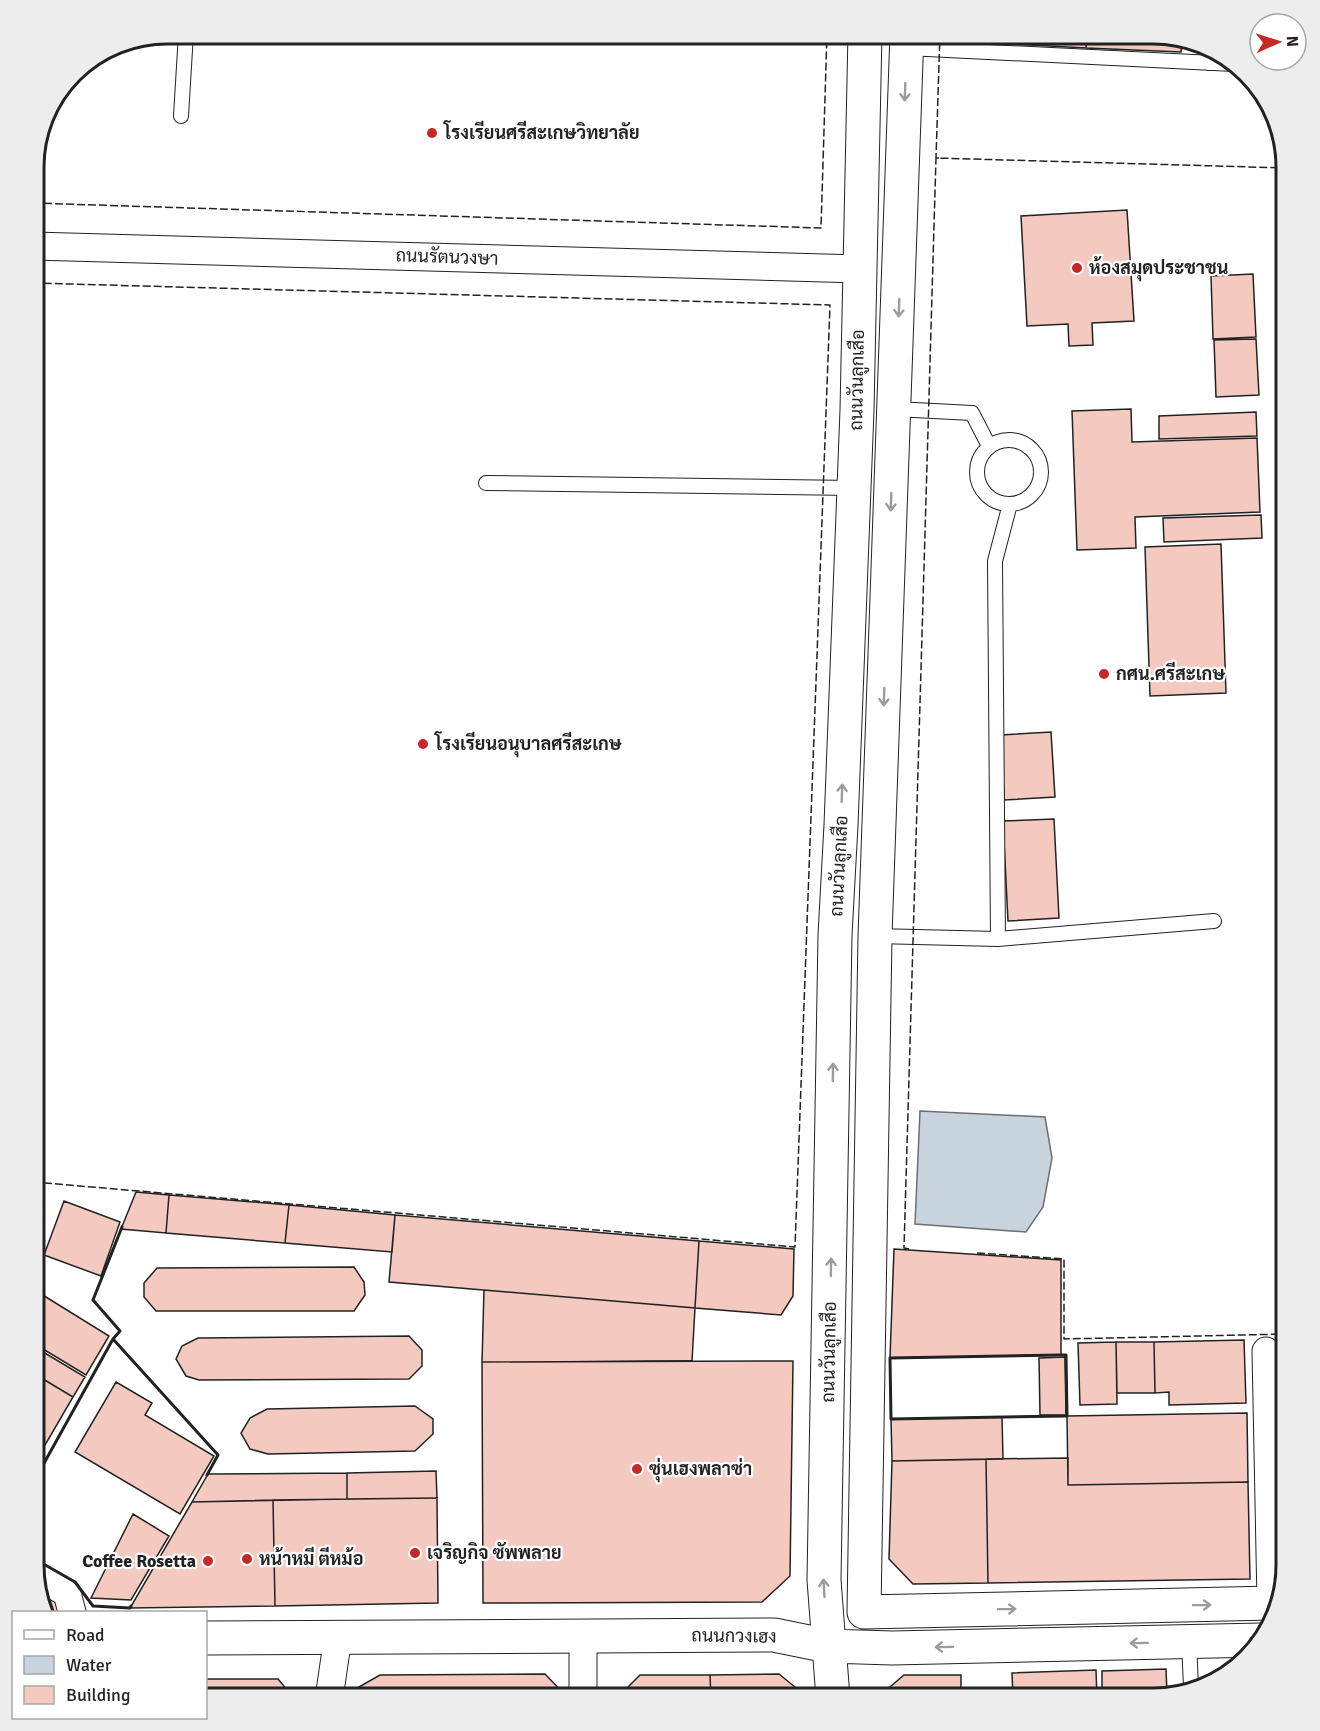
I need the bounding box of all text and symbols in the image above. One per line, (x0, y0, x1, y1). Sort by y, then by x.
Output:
north arrow (1248, 12, 1308, 72)
text: N (1282, 35, 1302, 47)
one-way arrow (900, 81, 911, 101)
place label: โรงเรียนศรีสะเกษวิทยาลัย (443, 120, 639, 144)
marker: โรงเรียนศรีสะเกษวิทยาลัย (425, 126, 439, 140)
street label: ถนนรัตนวงษา (395, 244, 499, 270)
place label: ห้องสมุดประชาชน (1089, 256, 1228, 282)
marker: ห้องสมุดประชาชน (1070, 261, 1084, 275)
one-way arrow (893, 297, 904, 317)
street label: ถนนวันลูกเสือ (844, 329, 871, 431)
one-way arrow (886, 492, 897, 512)
place label: กศน.ศรีสะเกษ (1116, 661, 1226, 685)
marker: กศน.ศรีสะเกษ (1097, 667, 1111, 681)
one-way arrow (878, 687, 889, 707)
place label: โรงเรียนอนุบาลศรีสะเกษ (434, 731, 623, 758)
marker: โรงเรียนอนุบาลศรีสะเกษ (416, 737, 430, 751)
one-way arrow (837, 784, 848, 804)
street label: ถนนวันลูกเสือ (824, 815, 855, 917)
one-way arrow (827, 1063, 839, 1083)
one-way arrow (825, 1258, 836, 1278)
street label: ถนนวันลูกเสือ (816, 1301, 843, 1403)
place label: ซุ่นเฮงพลาซ่า (649, 1457, 752, 1483)
marker: ซุ่นเฮงพลาซ่า (630, 1462, 644, 1476)
place label: เจริญกิจ ซัพพลาย (427, 1541, 562, 1564)
place label: หน้าหมี ตีหม้อ (259, 1546, 363, 1570)
marker: เจริญกิจ ซัพพลาย (408, 1546, 422, 1560)
place label: Coffee Rosetta (82, 1550, 196, 1572)
marker: หน้าหมี ตีหม้อ (240, 1552, 254, 1566)
marker: Coffee Rosetta (201, 1554, 215, 1568)
one-way arrow (819, 1579, 830, 1599)
one-way arrow (1191, 1599, 1211, 1611)
one-way arrow (996, 1603, 1016, 1615)
legend (12, 1611, 207, 1719)
text: Road (66, 1624, 105, 1646)
street label: ถนนกวงเฮง (691, 1624, 777, 1648)
one-way arrow (1130, 1637, 1150, 1649)
one-way arrow (935, 1642, 955, 1653)
text: Water (66, 1654, 112, 1676)
text: Building (66, 1684, 130, 1706)

